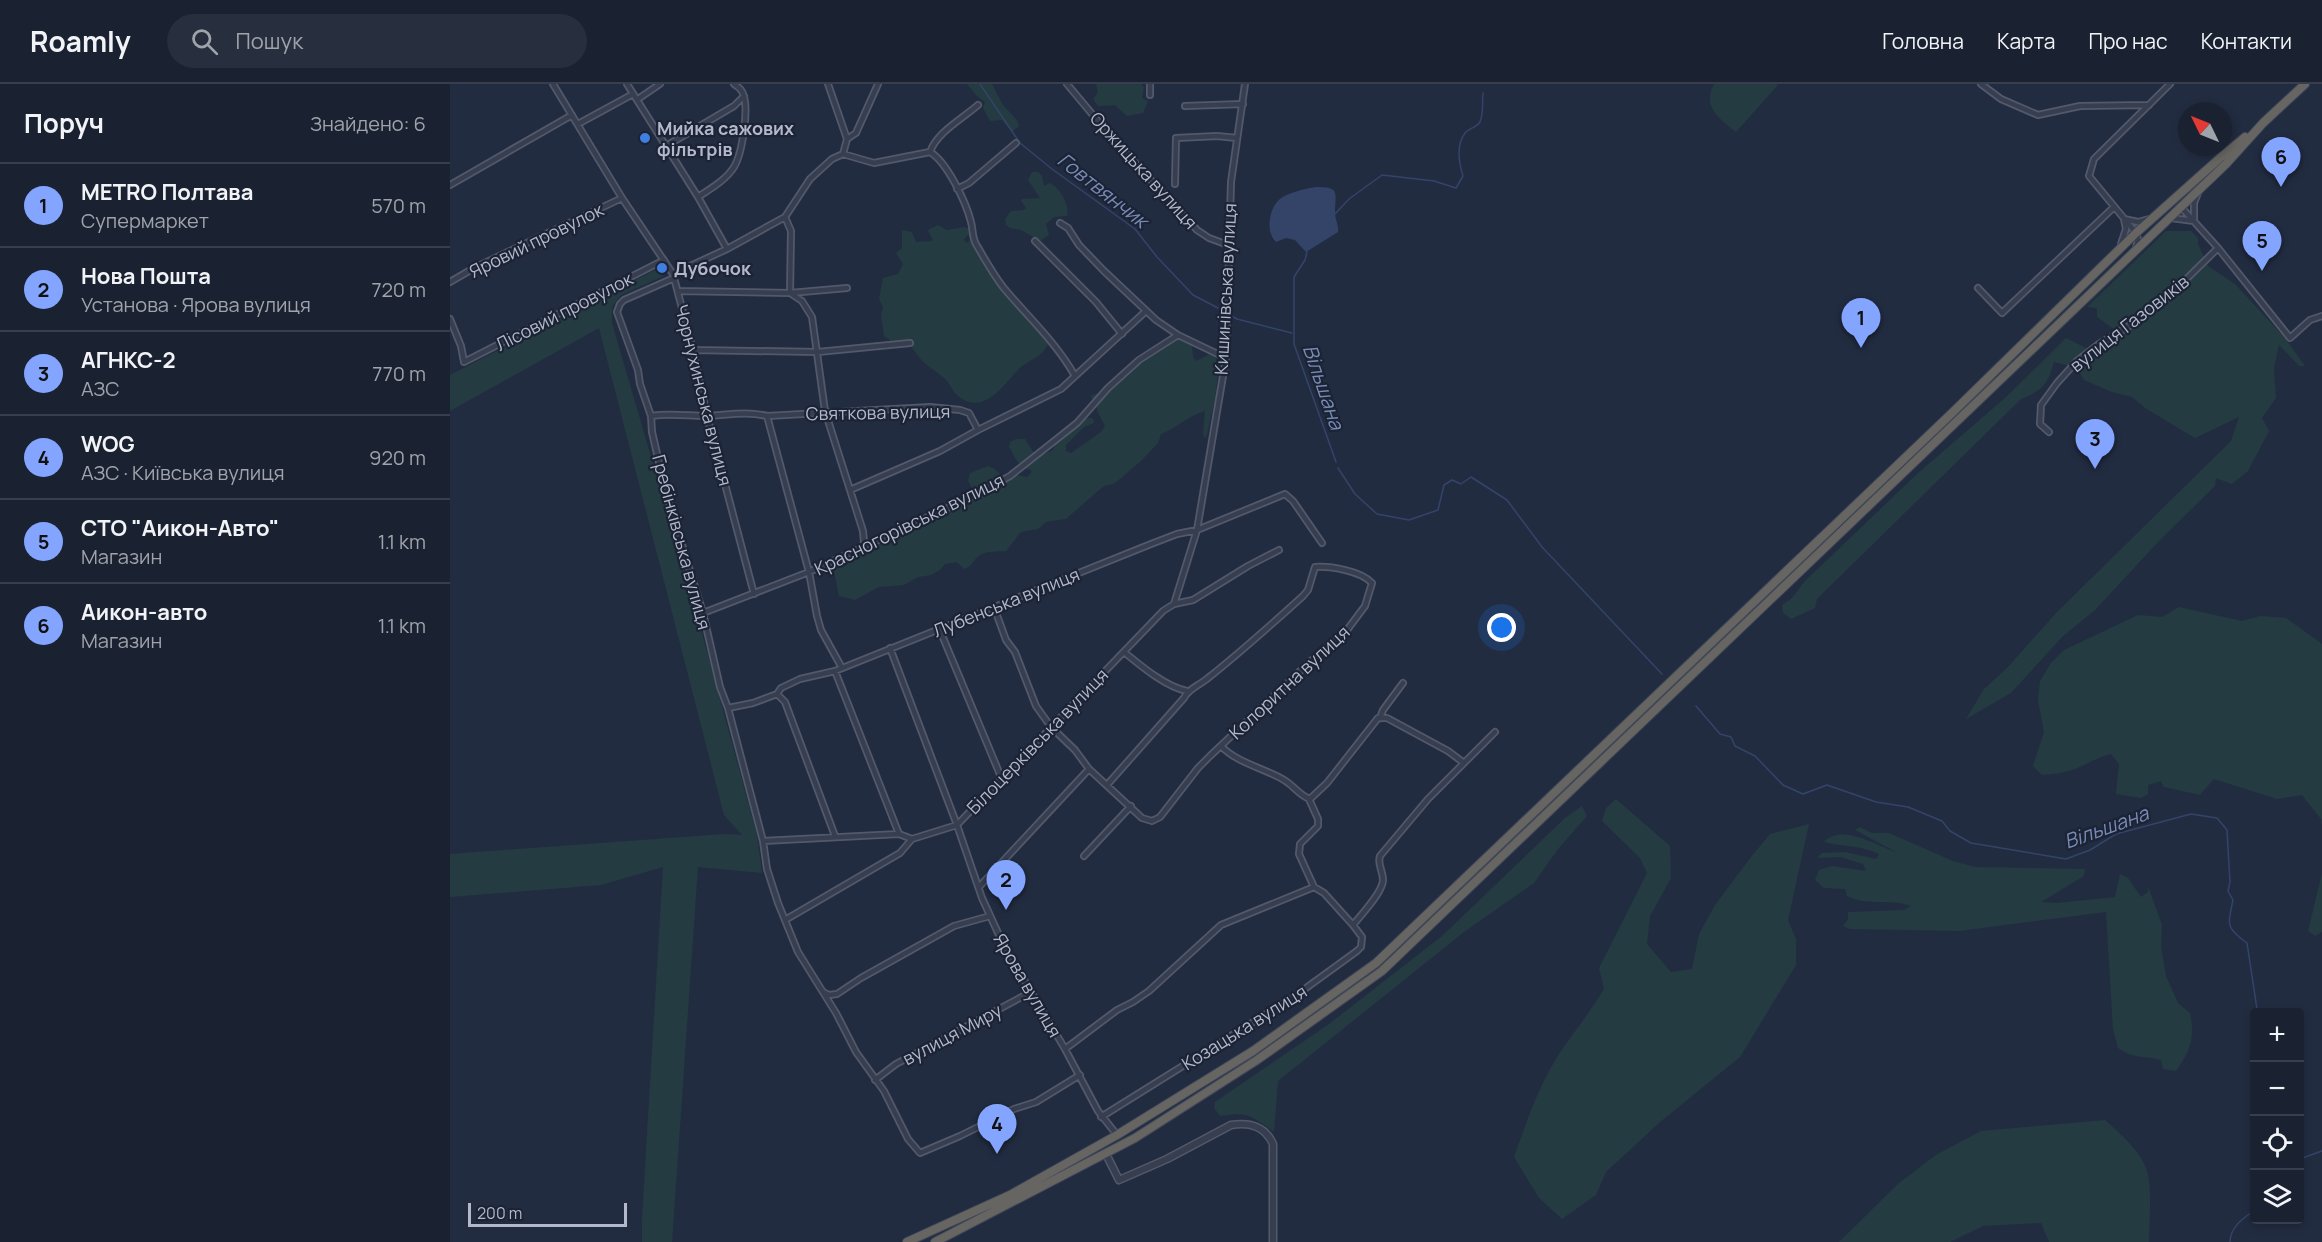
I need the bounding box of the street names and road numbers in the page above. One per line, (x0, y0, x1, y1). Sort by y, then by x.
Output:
street label: Оржицька вулиця (1085, 106, 1203, 234)
street label: Яровий провулок (465, 197, 608, 283)
street label: Кишинівська вулиця (1209, 203, 1241, 375)
street label: Лісовий провулок (491, 266, 638, 356)
street label: вулиця Газовиків (2065, 269, 2194, 377)
street label: Чорнухинська вулиця (670, 302, 738, 488)
street label: Святкова вулиця (805, 399, 951, 425)
street label: Гребінківська вулиця (647, 452, 717, 632)
street label: Красногорівська вулиця (810, 468, 1008, 580)
street label: Лубенська вулиця (929, 562, 1083, 642)
street label: Колоритна вулиця (1224, 620, 1354, 744)
street label: Білоцерківська вулиця (961, 663, 1113, 819)
street label: Ярова вулиця (989, 929, 1067, 1041)
street label: Козацька вулиця (1177, 979, 1311, 1075)
street label: вулиця Миру (898, 998, 1006, 1070)

